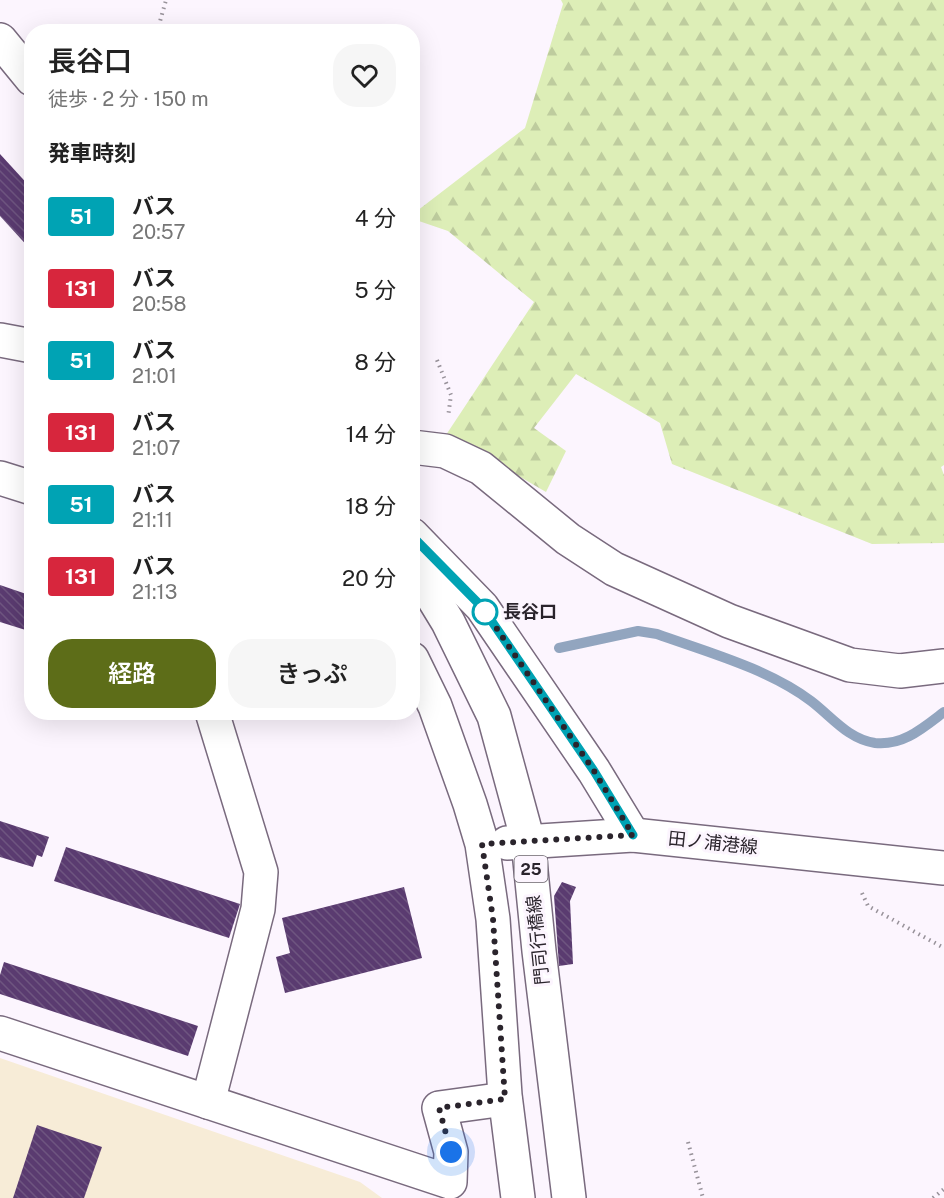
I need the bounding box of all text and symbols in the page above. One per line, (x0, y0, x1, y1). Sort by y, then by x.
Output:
text: 長谷口 (48, 44, 132, 77)
button: heart (333, 44, 396, 107)
text: 徒歩 · 2 分 · 150 m (48, 87, 209, 111)
text: 発車時刻 (48, 140, 136, 166)
text: バス (132, 193, 176, 219)
text: 51 (69, 204, 93, 229)
text: 4 分 (355, 205, 396, 231)
text: 20:57 (132, 220, 186, 244)
text: バス (132, 265, 176, 291)
text: 131 (65, 276, 97, 301)
text: 5 分 (355, 277, 396, 303)
text: 20:58 (132, 292, 186, 316)
text: バス (132, 337, 176, 363)
text: 51 (69, 348, 93, 373)
text: 8 分 (354, 349, 396, 375)
text: 21:01 (132, 364, 177, 388)
text: バス (132, 409, 176, 435)
text: 131 (65, 420, 97, 445)
text: 14 分 (346, 421, 396, 447)
text: 21:07 (132, 436, 180, 460)
text: バス (132, 481, 176, 507)
text: 51 (69, 492, 93, 517)
text: 18 分 (345, 493, 396, 519)
text: 21:11 (132, 508, 173, 532)
text: バス (132, 553, 176, 579)
text: 131 (65, 564, 97, 589)
text: 20 分 (342, 565, 396, 591)
text: 21:13 (132, 580, 177, 604)
marker: 長谷口 (472, 599, 498, 625)
place label: 長谷口 (503, 601, 557, 622)
button: 経路 (48, 639, 216, 708)
button: きっぷ (228, 639, 396, 708)
street label: 田ノ浦港線 (667, 827, 759, 858)
road number: 25 (514, 856, 548, 882)
street label: 門司行橋線 (522, 894, 553, 986)
your location (436, 1137, 466, 1167)

